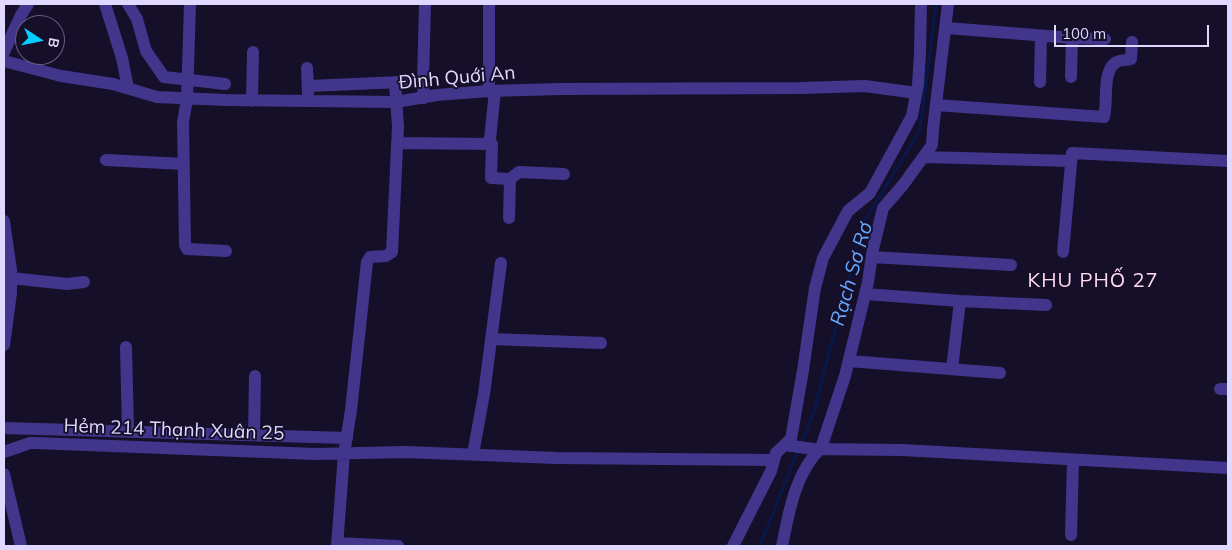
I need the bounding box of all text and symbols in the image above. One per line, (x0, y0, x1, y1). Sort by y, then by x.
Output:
north arrow (15, 15, 65, 65)
scale bar (1057, 15, 1212, 47)
text: 100 m (1062, 24, 1106, 43)
text: B (44, 36, 64, 49)
street label: Đình Quới An (398, 62, 516, 94)
water label: Rạch Sơ Rơ (826, 219, 878, 329)
district label: KHU PHỐ 27 (1026, 269, 1160, 293)
street label: Hẻm 214 Thạnh Xuân 25 (63, 415, 285, 445)

